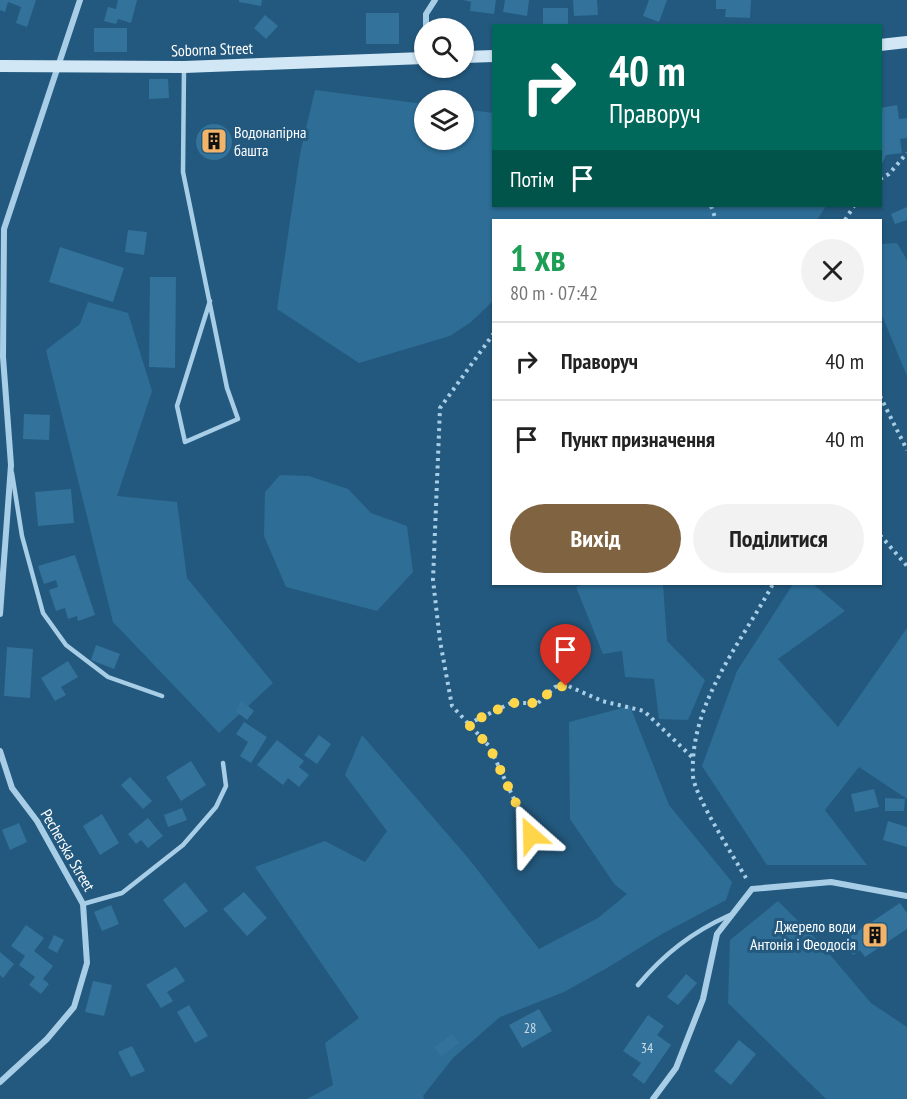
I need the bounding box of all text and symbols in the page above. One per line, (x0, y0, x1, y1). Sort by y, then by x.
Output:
map controls (414, 18, 474, 150)
button: search (414, 18, 474, 78)
street label: Soborna Street (171, 38, 254, 60)
text: 40 m (609, 43, 686, 98)
icon: right (510, 48, 588, 126)
button: layers (414, 90, 474, 150)
text: Праворуч (609, 96, 701, 130)
place label: Водонапірна башта (234, 122, 306, 160)
building icon: Водонапірна башта (199, 126, 229, 156)
icon: arrive (566, 162, 599, 195)
text: Потім (510, 165, 554, 193)
text: 1 хв (510, 234, 565, 281)
button: close (801, 239, 864, 302)
text: 80 m · 07:42 (510, 280, 598, 306)
icon: right (510, 345, 543, 378)
text: Праворуч (561, 347, 638, 375)
text: 40 m (825, 347, 864, 375)
icon: arrive (510, 423, 543, 456)
text: Пункт призначення (561, 425, 715, 453)
text: 40 m (825, 425, 864, 453)
button: Вихід (510, 504, 681, 573)
button: Поділитися (693, 504, 864, 573)
pin (540, 624, 591, 686)
icon: arrive (549, 633, 582, 666)
position arrow (499, 803, 563, 867)
street label: Pecherska Street (36, 805, 100, 895)
place label: Джерело води Антонія і Феодосія (750, 916, 856, 954)
building icon: Джерело води Антонія і Феодосія (860, 920, 890, 950)
house number: 28 (524, 1019, 536, 1037)
house number: 34 (641, 1039, 654, 1057)

